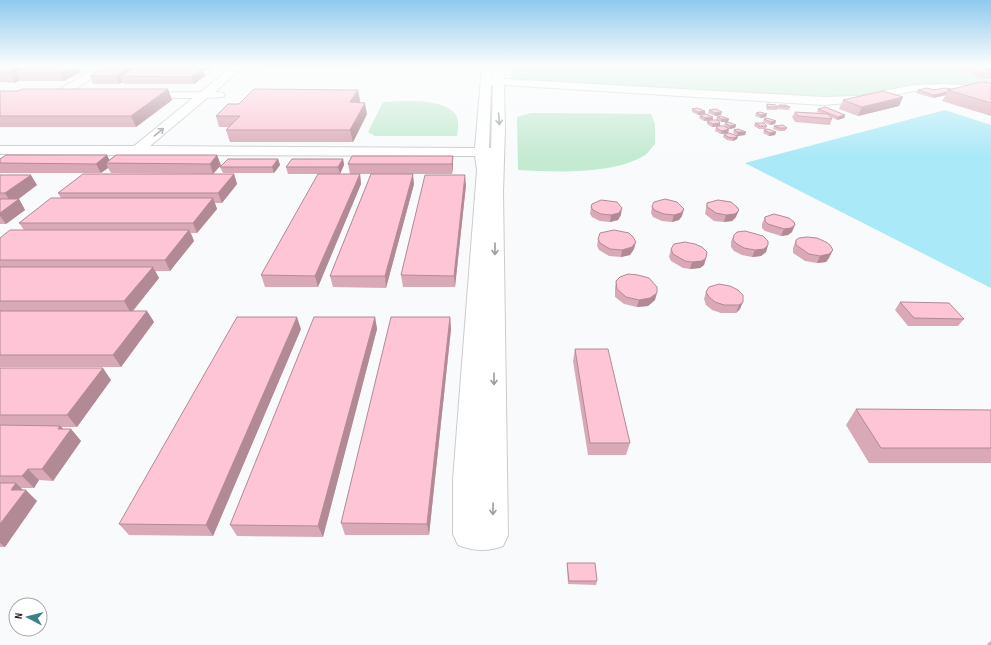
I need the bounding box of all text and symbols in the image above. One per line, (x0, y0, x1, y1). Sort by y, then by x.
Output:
one-way arrow (495, 112, 502, 125)
one-way arrow (153, 128, 164, 137)
one-way arrow (491, 242, 498, 255)
one-way arrow (490, 372, 498, 385)
one-way arrow (489, 502, 496, 515)
north arrow (8, 597, 48, 637)
text: N (12, 612, 25, 620)

